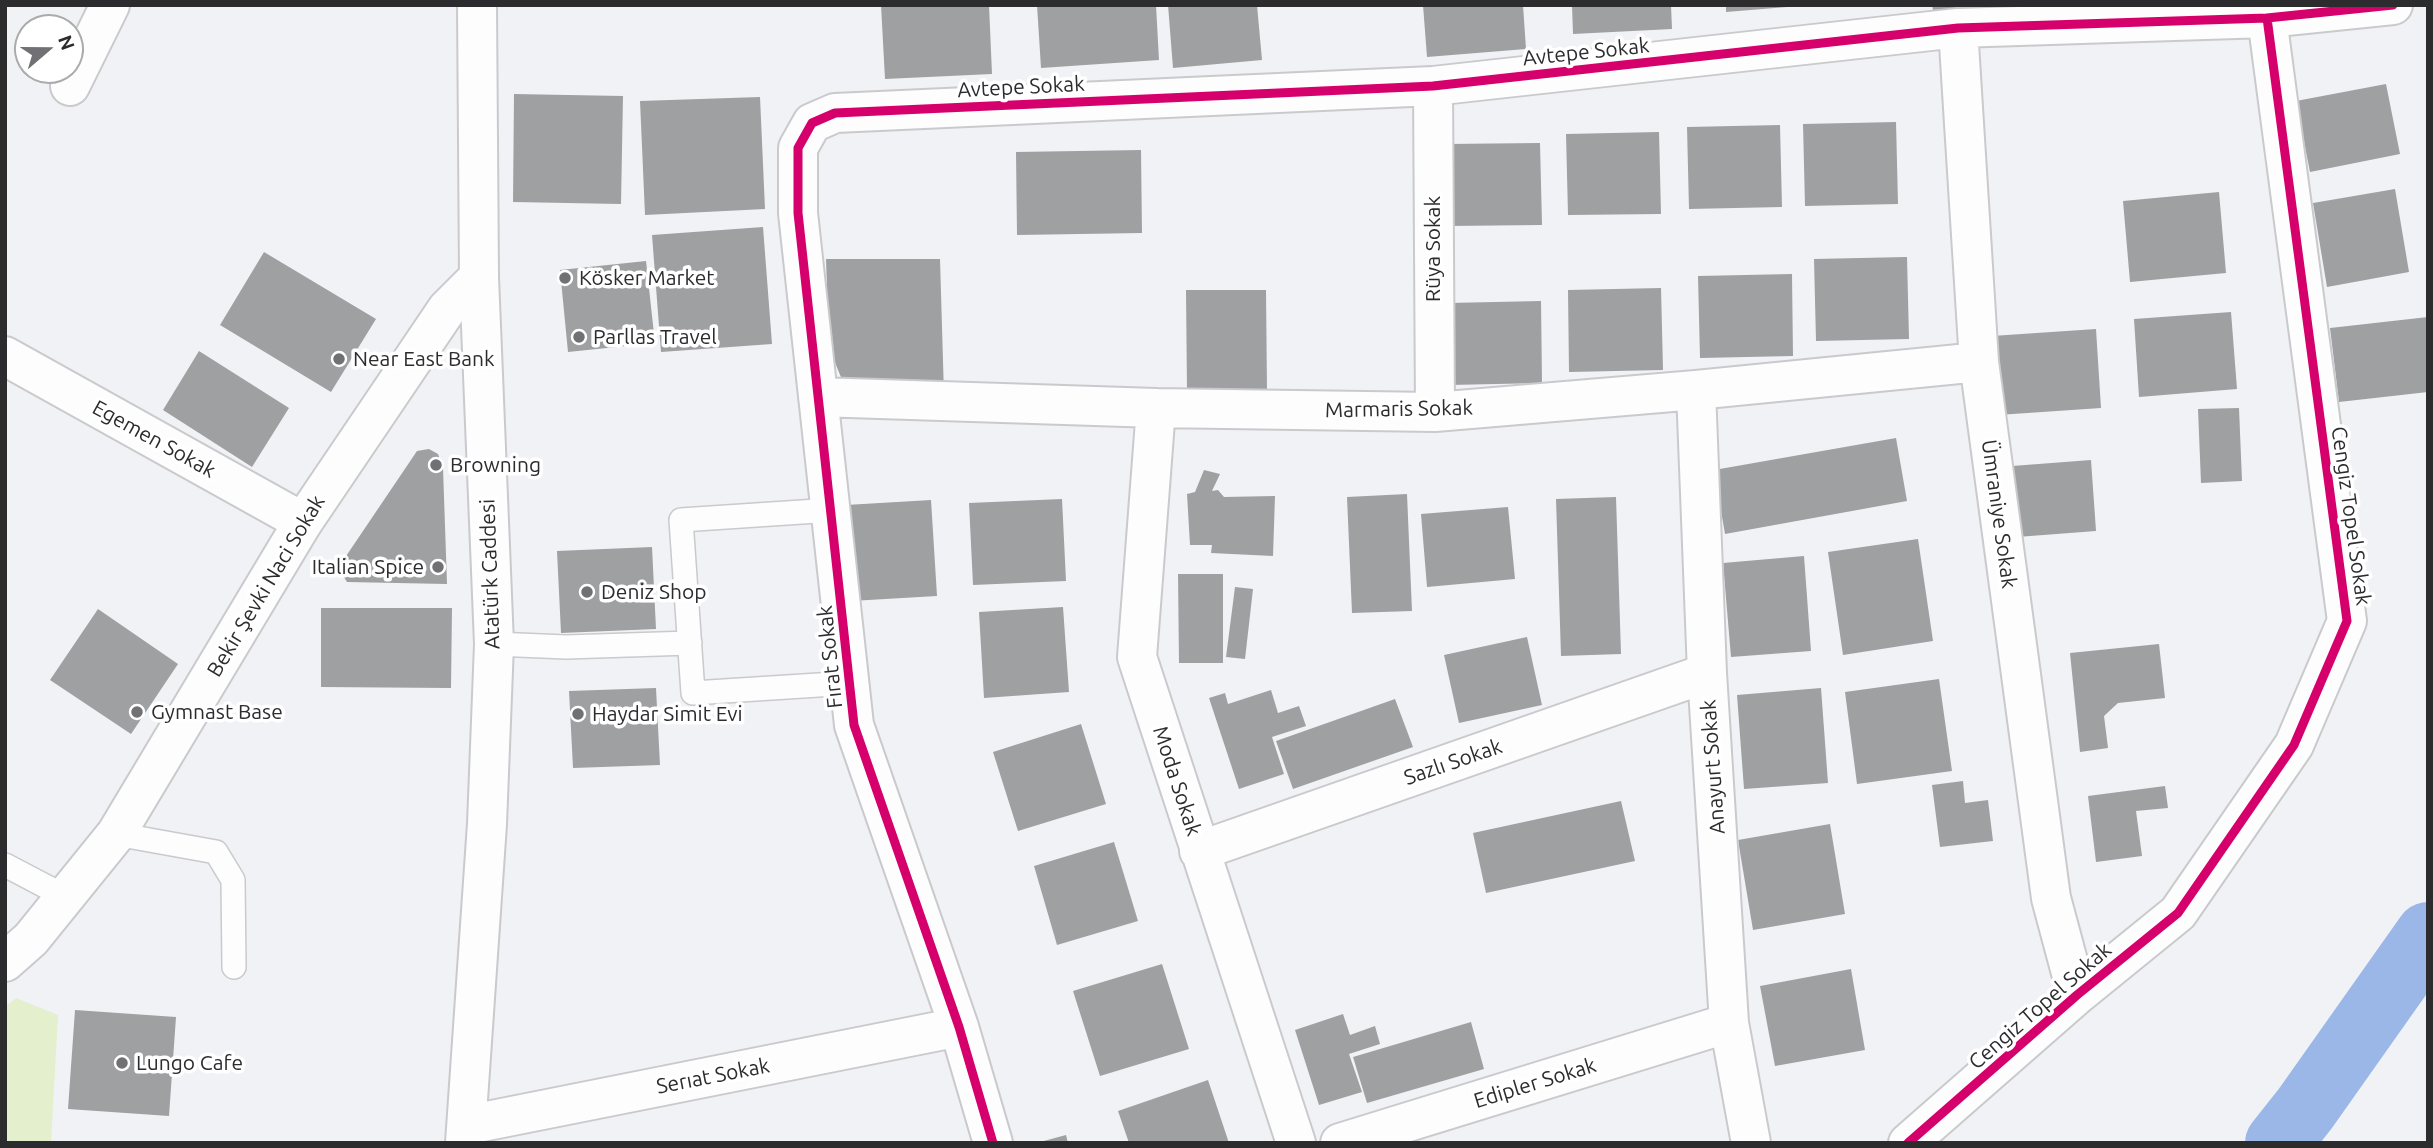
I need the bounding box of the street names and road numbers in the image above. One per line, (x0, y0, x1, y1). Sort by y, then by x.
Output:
street label: Avtepe Sokak (1521, 33, 1651, 71)
street label: Avtepe Sokak (957, 71, 1085, 103)
street label: Rüya Sokak (1420, 196, 1446, 302)
street label: Egemen Sokak (88, 395, 220, 483)
street label: Marmaris Sokak (1325, 395, 1473, 423)
street label: Cengiz Topel Sokak (2326, 425, 2376, 607)
street label: Ümraniye Sokak (1976, 438, 2022, 590)
street label: Bekir Şevki Naci Sokak (202, 491, 330, 681)
street label: Atatürk Caddesi (475, 498, 505, 650)
street label: Fırat Sokak (812, 604, 848, 710)
street label: Anayurt Sokak (1696, 699, 1730, 835)
street label: Moda Sokak (1147, 723, 1207, 839)
street label: Sazlı Sokak (1401, 733, 1505, 791)
street label: Cengiz Topel Sokak (1964, 937, 2116, 1075)
street label: Edipler Sokak (1471, 1052, 1599, 1114)
street label: Serıat Sokak (654, 1053, 772, 1099)

